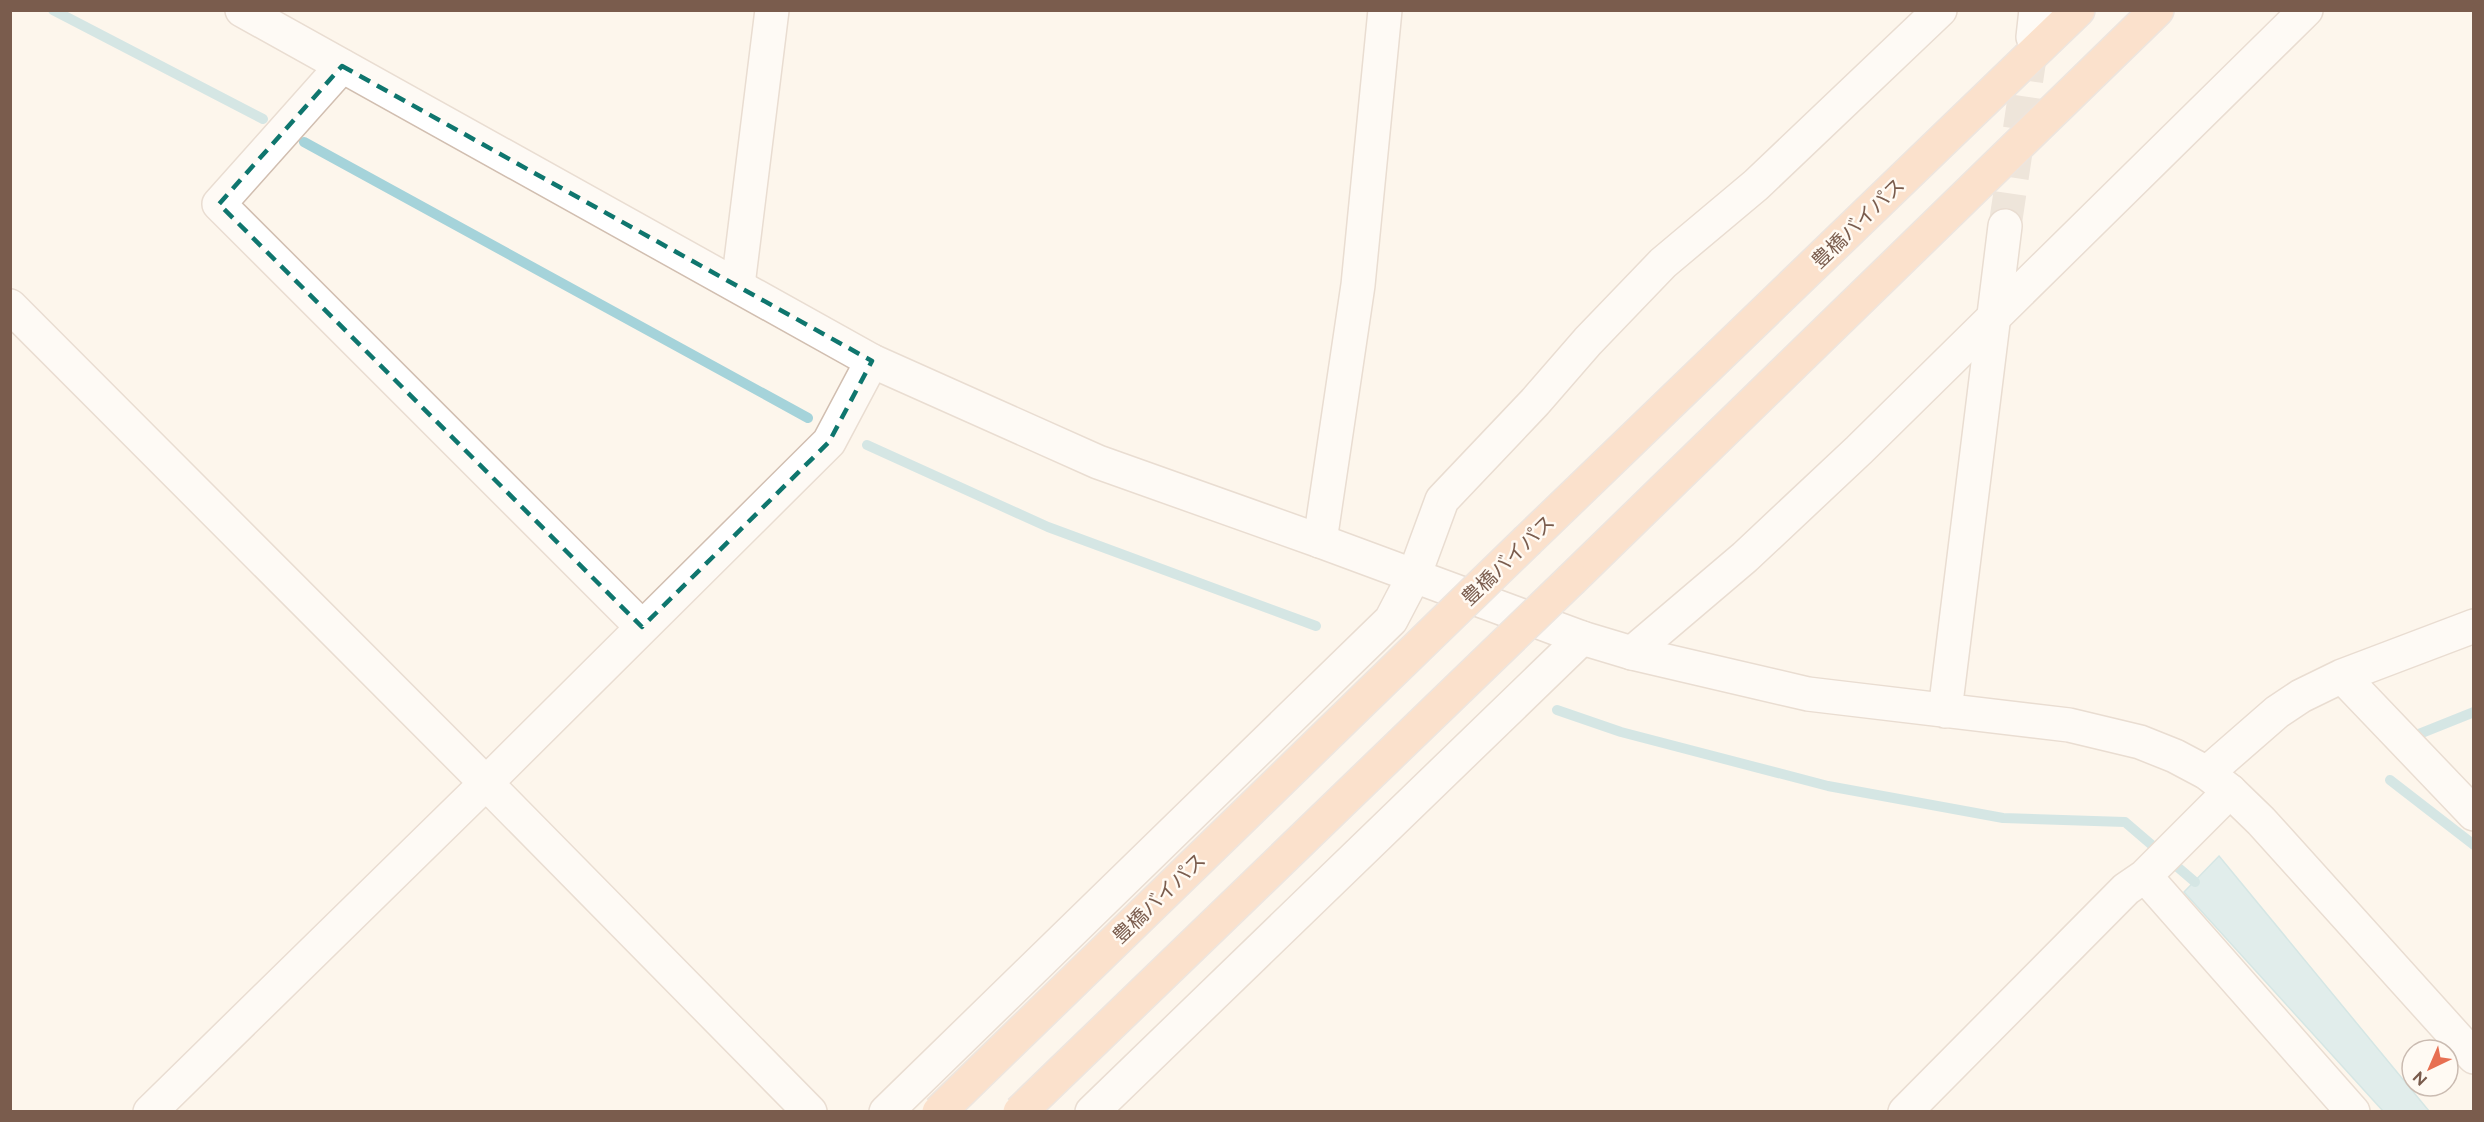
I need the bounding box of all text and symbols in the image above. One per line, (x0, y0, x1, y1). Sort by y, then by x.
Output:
street label: 豊橋バイパス (1807, 173, 1909, 273)
street label: 豊橋バイパス (1457, 510, 1559, 610)
street label: 豊橋バイパス (1108, 848, 1210, 948)
north arrow (2400, 1038, 2460, 1098)
text: N (2409, 1067, 2431, 1090)

